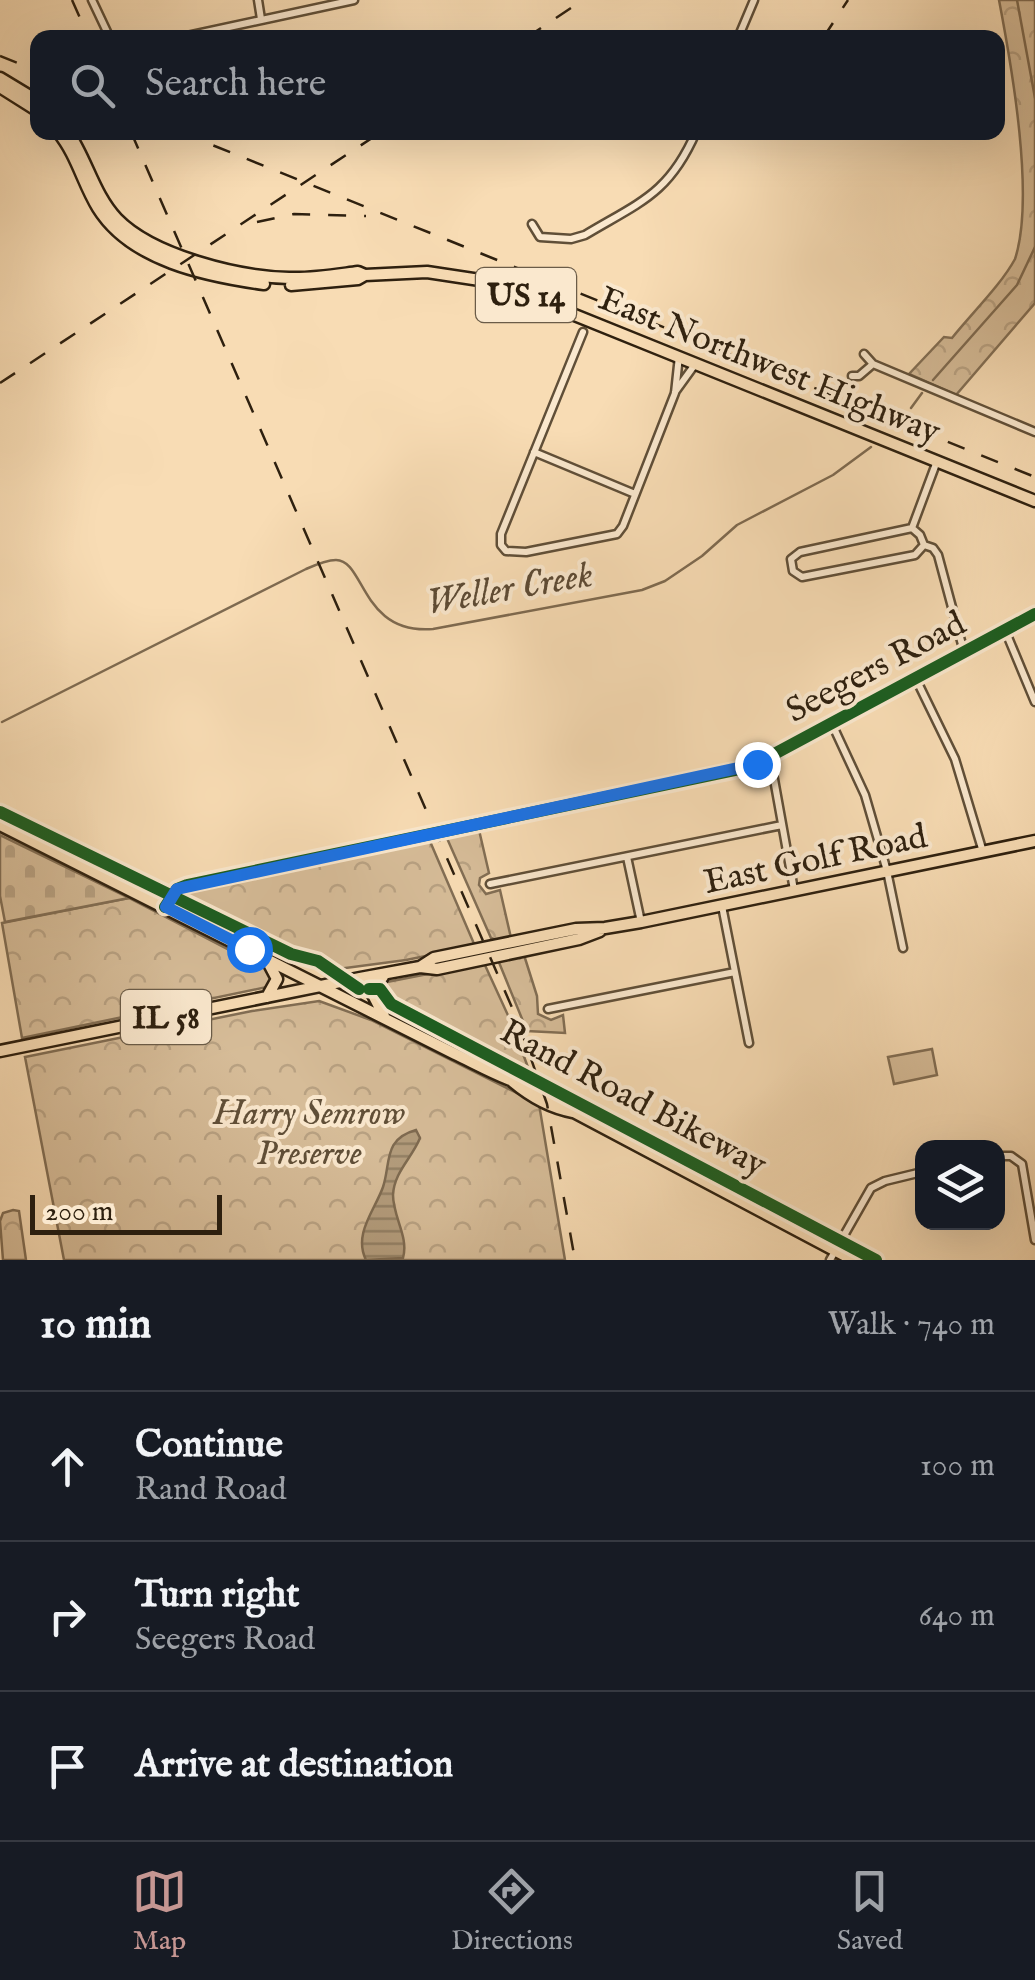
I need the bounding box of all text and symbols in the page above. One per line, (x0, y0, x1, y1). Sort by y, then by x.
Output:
search box (30, 30, 1005, 140)
icon: search (65, 58, 120, 113)
text: Search here (145, 61, 326, 109)
road number: US 14 (476, 268, 576, 322)
street label: East Northwest Highway (592, 277, 947, 456)
water label: Weller Creek (422, 552, 597, 628)
street label: Seegers Road (779, 602, 974, 734)
route end (735, 742, 781, 788)
street label: East Golf Road (700, 815, 932, 906)
route start (227, 927, 273, 973)
road number: IL 58 (121, 990, 211, 1044)
street label: Rand Road Bikeway (492, 1010, 774, 1189)
park label: Harry Semrow Preserve (212, 1092, 405, 1177)
map controls (915, 1140, 1005, 1230)
button: layers (915, 1140, 1005, 1230)
scale bar (30, 1190, 222, 1234)
text: 200 m (45, 1195, 113, 1230)
text: 10 min (40, 1299, 151, 1352)
text: Walk · 740 m (828, 1305, 995, 1346)
text: Continue (135, 1422, 283, 1470)
icon: ahead (40, 1439, 95, 1494)
text: 100 m (920, 1446, 995, 1487)
text: Rand Road (135, 1470, 286, 1511)
text: Turn right (135, 1572, 299, 1620)
icon: right (40, 1589, 95, 1644)
text: 640 m (918, 1596, 995, 1637)
text: Seegers Road (135, 1620, 315, 1661)
icon: arrive (40, 1739, 95, 1794)
text: Arrive at destination (135, 1742, 453, 1790)
tab: Map (132, 1864, 187, 1959)
tab: Directions (451, 1864, 573, 1959)
tab: Saved (837, 1864, 903, 1959)

